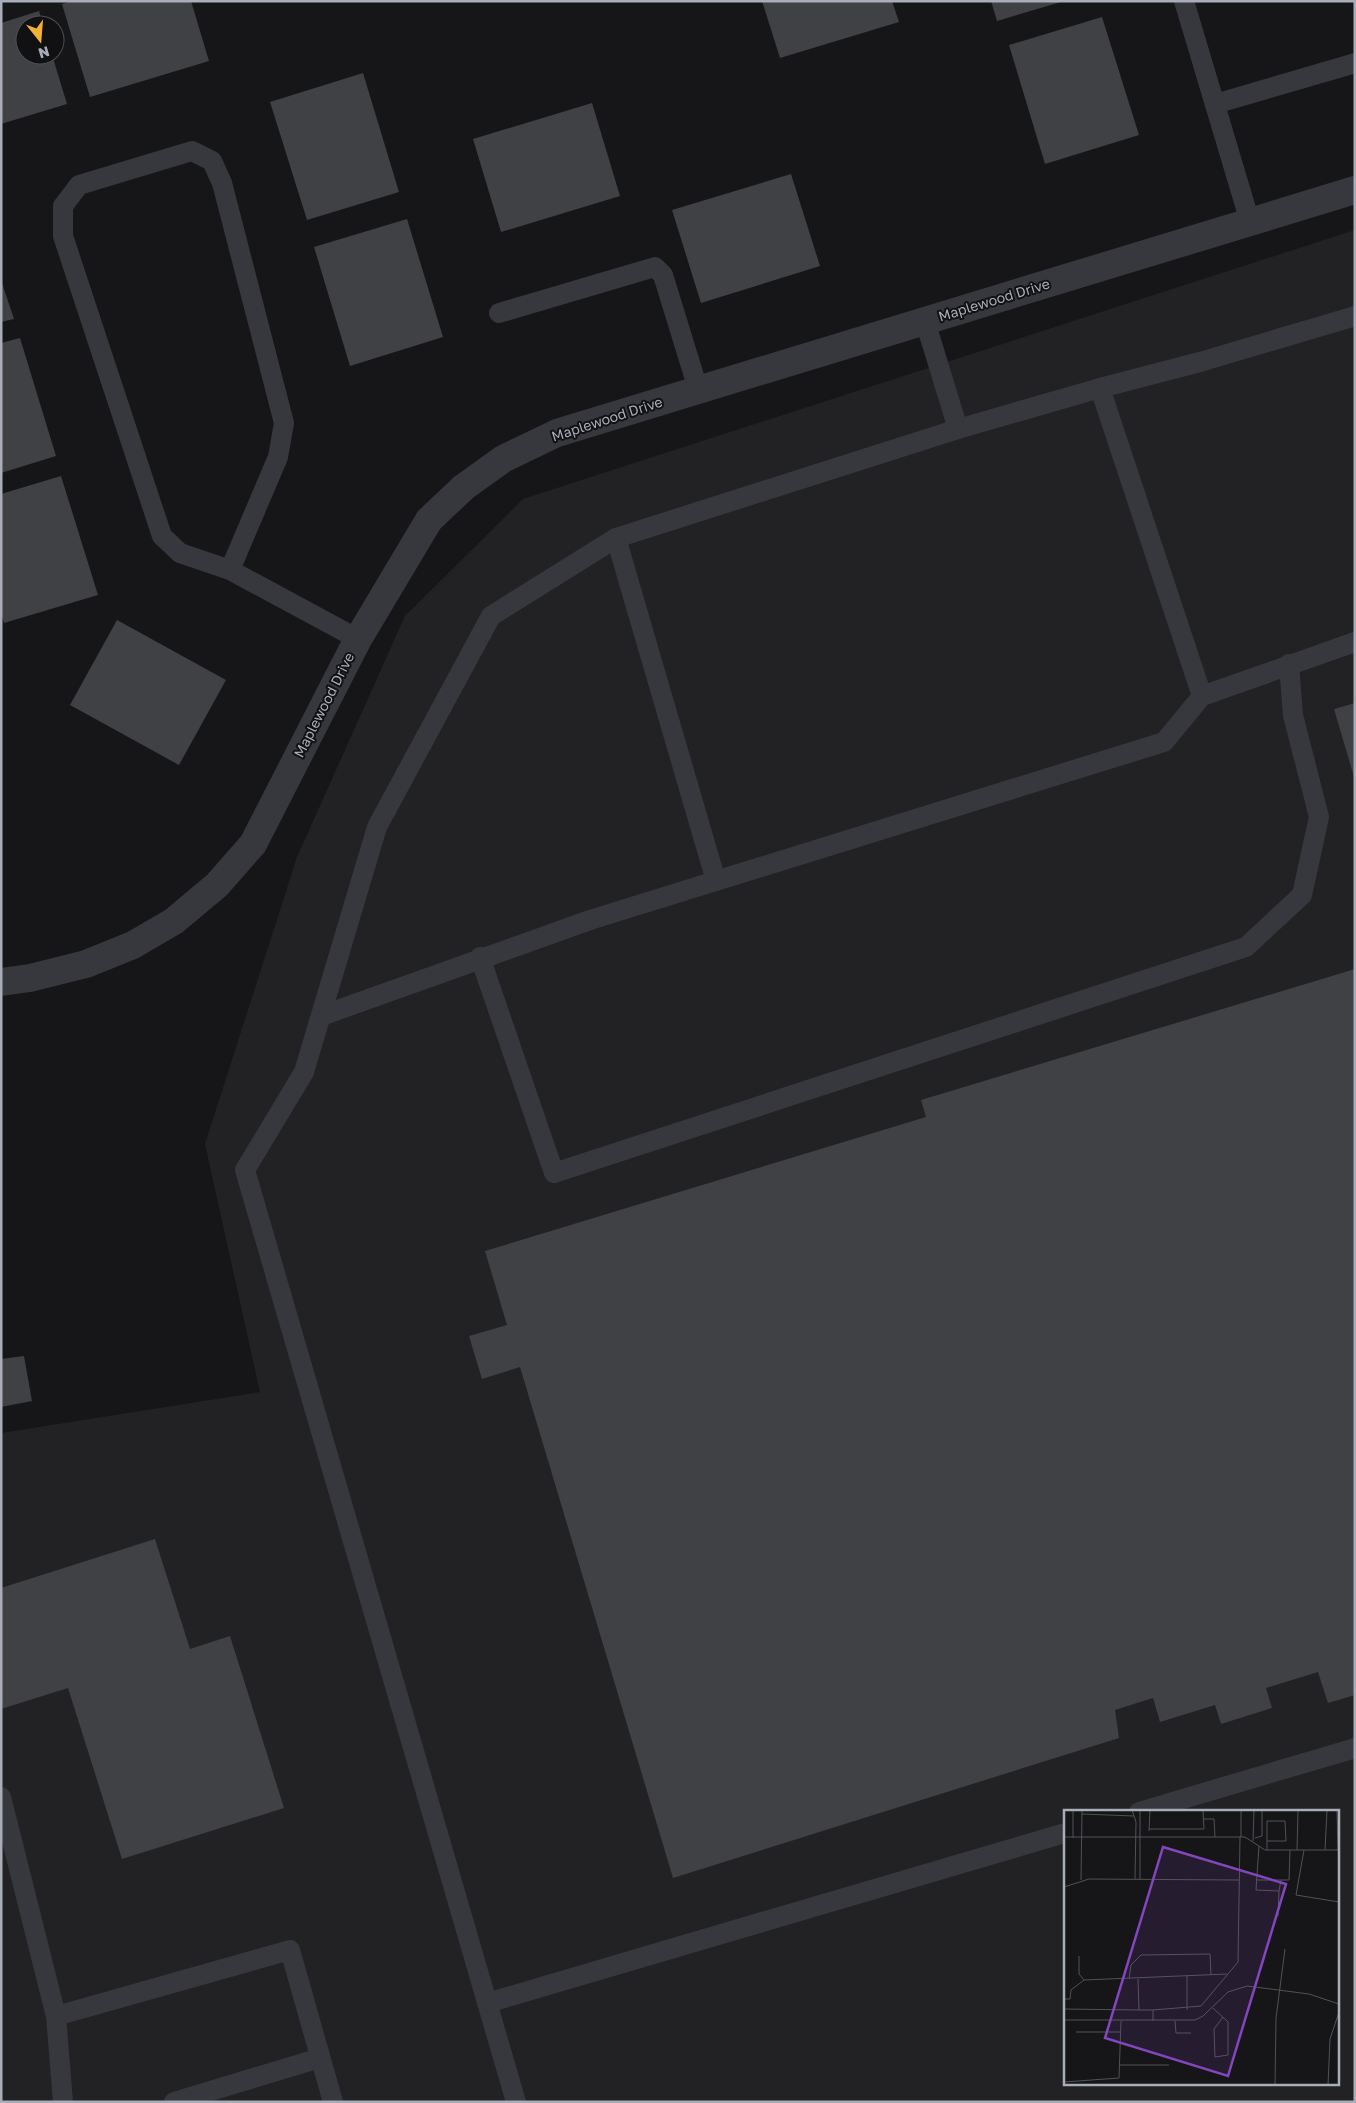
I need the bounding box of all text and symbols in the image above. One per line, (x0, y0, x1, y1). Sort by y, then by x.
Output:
north arrow (15, 15, 65, 65)
text: N (36, 43, 52, 63)
street label: Maplewood Drive (936, 274, 1052, 325)
street label: Maplewood Drive (549, 393, 664, 444)
street label: Maplewood Drive (290, 649, 357, 760)
inset map (1064, 1810, 1338, 2086)

